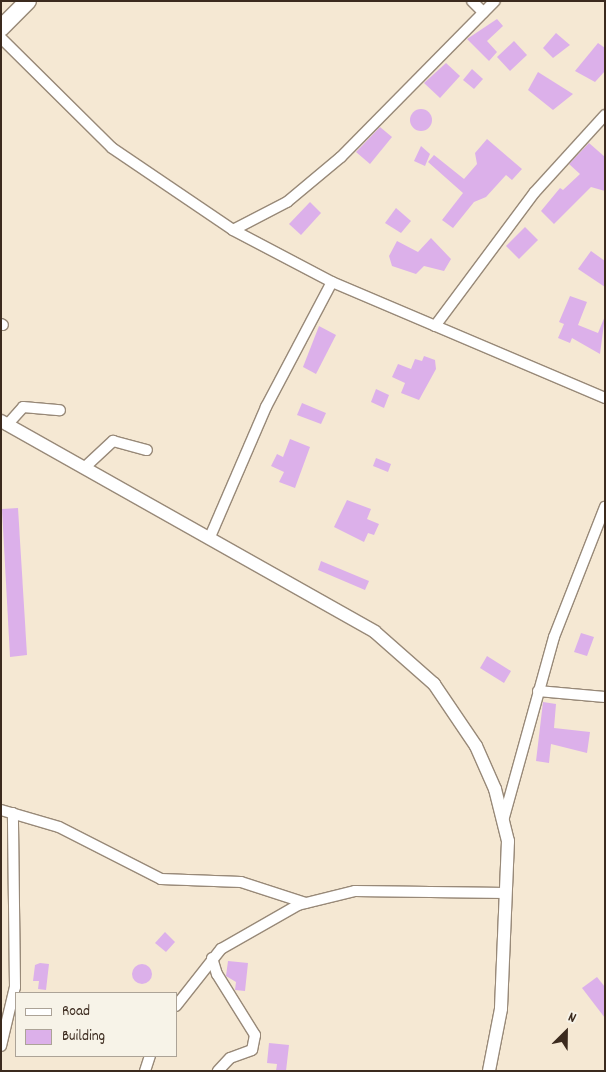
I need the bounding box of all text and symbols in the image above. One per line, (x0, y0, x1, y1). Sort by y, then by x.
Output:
legend (15, 992, 178, 1057)
text: Road (62, 1001, 90, 1023)
north arrow (541, 1007, 591, 1057)
text: N (565, 1008, 579, 1029)
text: Building (62, 1026, 105, 1048)

